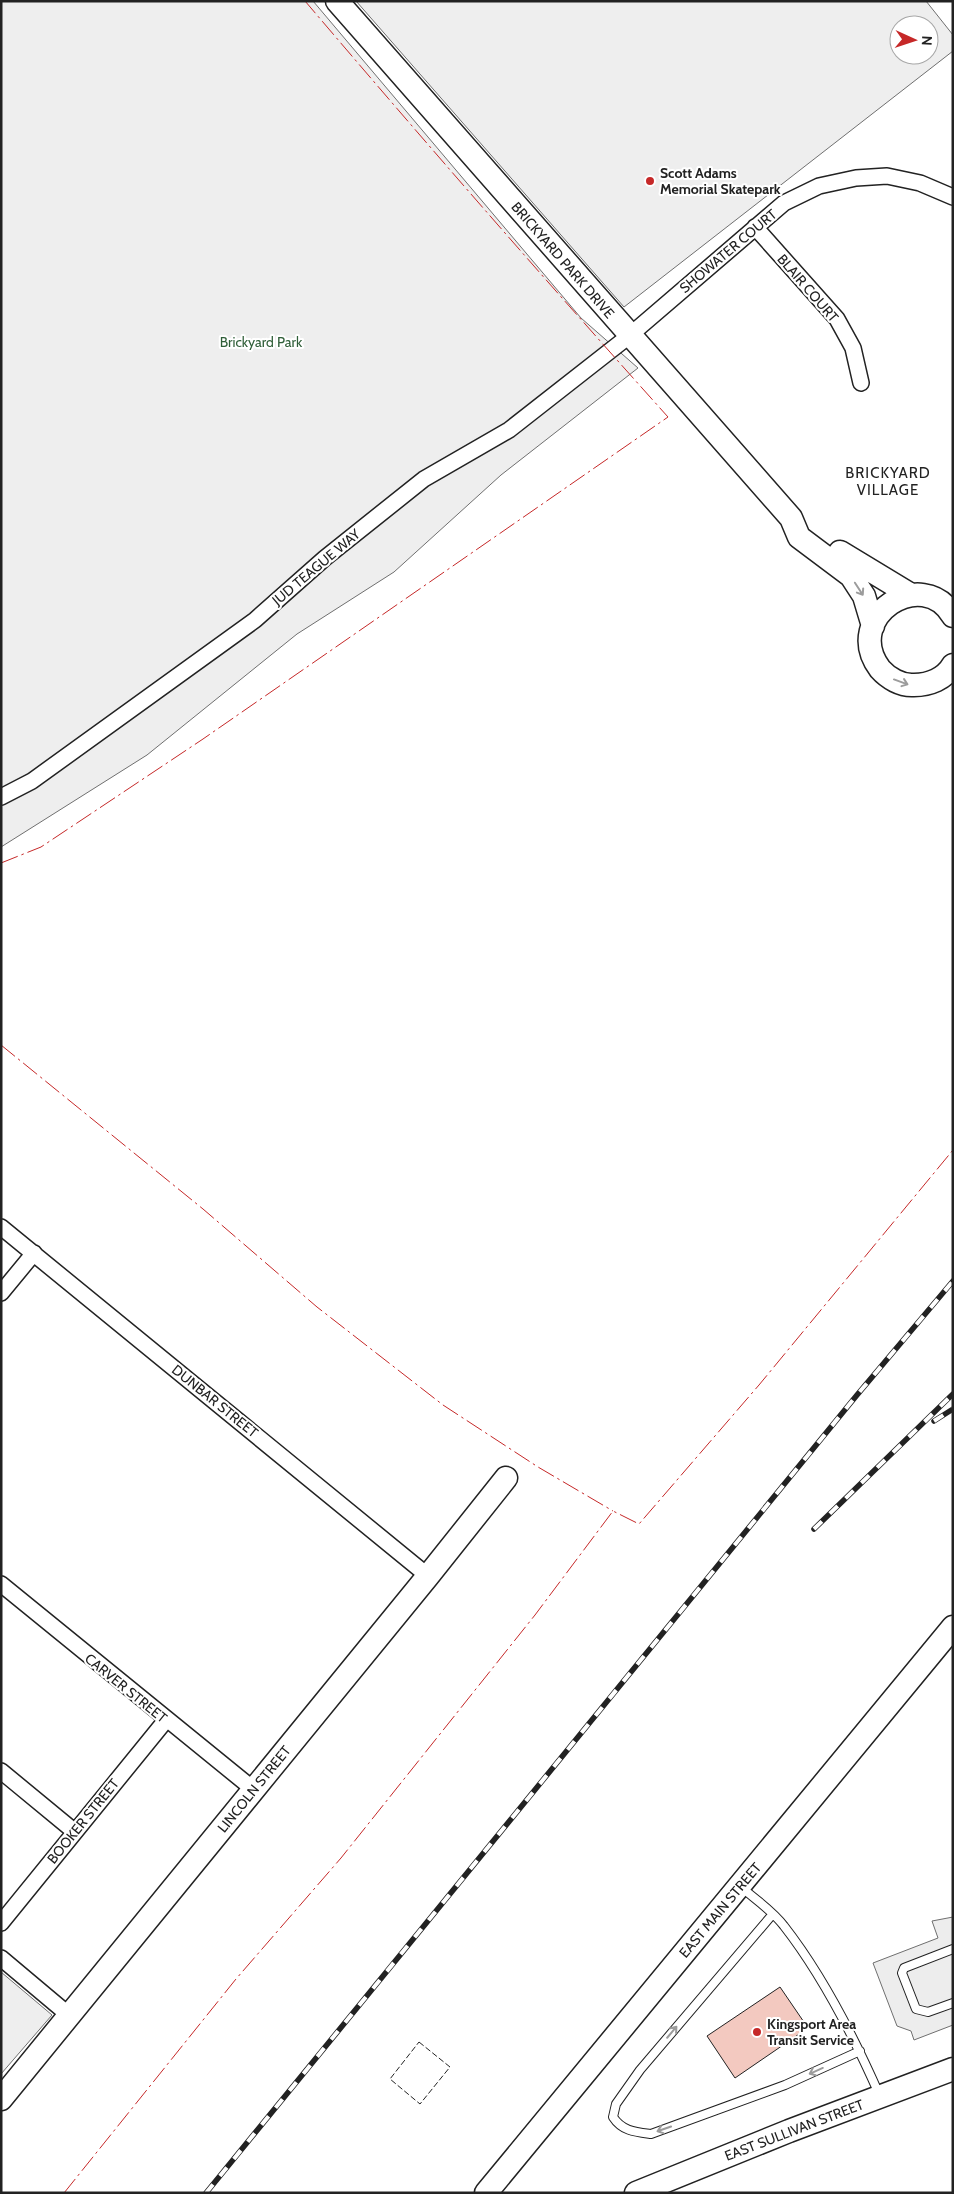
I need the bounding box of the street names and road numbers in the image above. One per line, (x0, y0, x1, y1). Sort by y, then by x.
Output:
street label: BRICKYARD PARK DRIVE (508, 198, 619, 322)
street label: SHOWATER COURT (676, 205, 781, 297)
street label: BLAIR COURT (774, 250, 843, 326)
street label: JUD TEAGUE WAY (267, 524, 365, 610)
street label: DUNBAR STREET (168, 1361, 262, 1442)
street label: CARVER STREET (81, 1649, 171, 1727)
street label: LINCOLN STREET (213, 1741, 295, 1836)
street label: BOOKER STREET (43, 1774, 123, 1867)
street label: EAST MAIN STREET (675, 1858, 765, 1961)
street label: EAST SULLIVAN STREET (722, 2095, 867, 2165)

